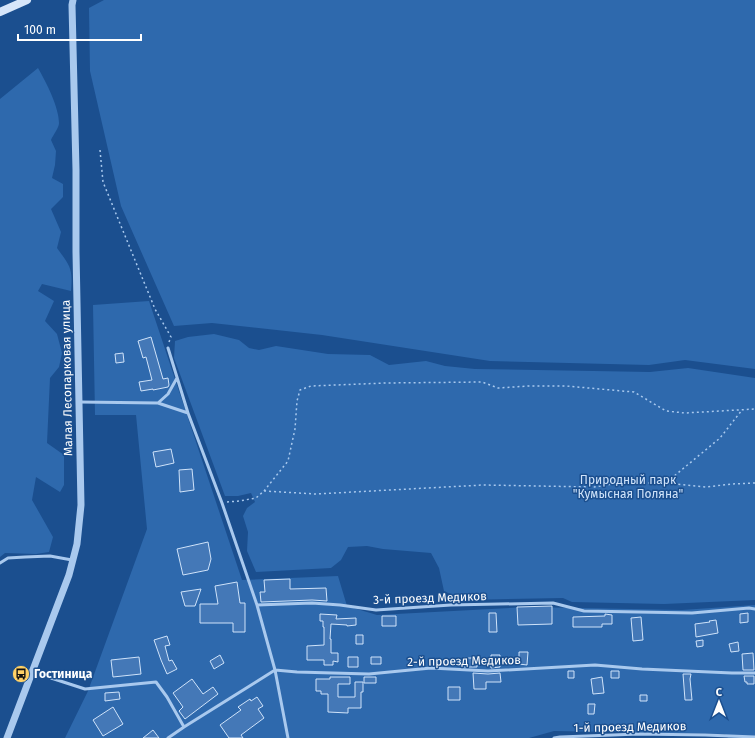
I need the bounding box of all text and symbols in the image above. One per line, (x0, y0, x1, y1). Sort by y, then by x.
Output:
scale bar (18, 16, 141, 42)
text: 100 m (24, 23, 56, 37)
street label: Малая Лесопарковая улица (59, 300, 75, 456)
park label: Природный парк "Кумысная Поляна" (573, 473, 683, 501)
street label: 3-й проезд Медиков (373, 589, 487, 607)
street label: 2-й проезд Медиков (407, 653, 521, 669)
bus stop icon: Гостиница (11, 664, 31, 684)
place label: Гостиница (34, 667, 93, 681)
north arrow (699, 682, 739, 722)
text: С (716, 686, 723, 699)
street label: 1-й проезд Медиков (573, 719, 687, 735)

